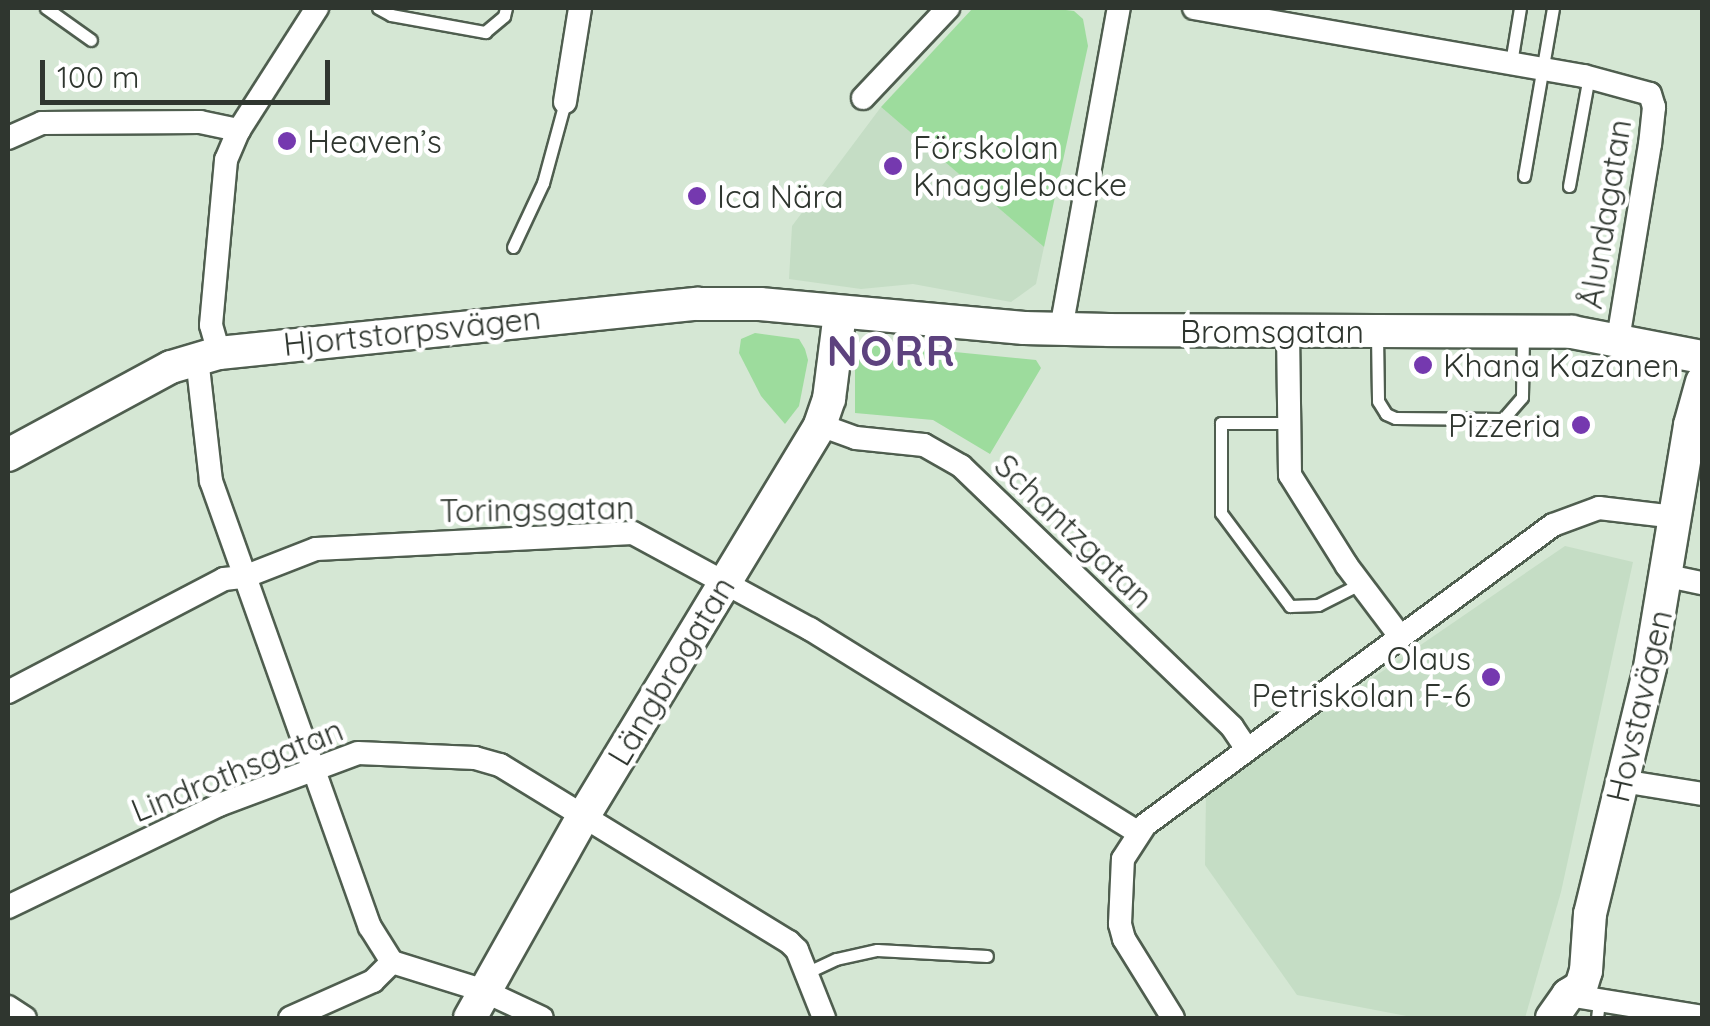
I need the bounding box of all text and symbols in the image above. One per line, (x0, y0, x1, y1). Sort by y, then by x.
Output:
scale bar (45, 40, 335, 102)
text: 100 m (57, 58, 139, 96)
street label: Ålundagatan (1571, 116, 1639, 312)
place label: Heaven’s (307, 122, 442, 160)
place label: Förskolan Knagglebacke (913, 129, 1127, 204)
marker: Heaven’s (276, 130, 298, 152)
marker: Förskolan Knagglebacke (882, 155, 904, 177)
place label: Ica Nära (717, 177, 844, 215)
marker: Ica Nära (686, 185, 708, 207)
street label: Hjortstorpsvägen (281, 298, 543, 364)
street label: Bromsgatan (1180, 312, 1364, 350)
district label: NORR (827, 326, 957, 376)
place label: Khana Kazanen (1443, 346, 1680, 384)
marker: Khana Kazanen (1412, 354, 1434, 376)
place label: Pizzeria (1448, 406, 1561, 444)
marker: Pizzeria (1570, 414, 1592, 436)
street label: Schantzgatan (987, 446, 1161, 616)
street label: Toringsgatan (439, 488, 635, 530)
street label: Längbrogatan (600, 570, 742, 772)
street label: Hovstavägen (1598, 606, 1680, 806)
place label: Olaus Petriskolan F-6 (1252, 640, 1471, 715)
marker: Olaus Petriskolan F-6 (1480, 666, 1502, 688)
street label: Lindrothsgatan (126, 710, 348, 830)

